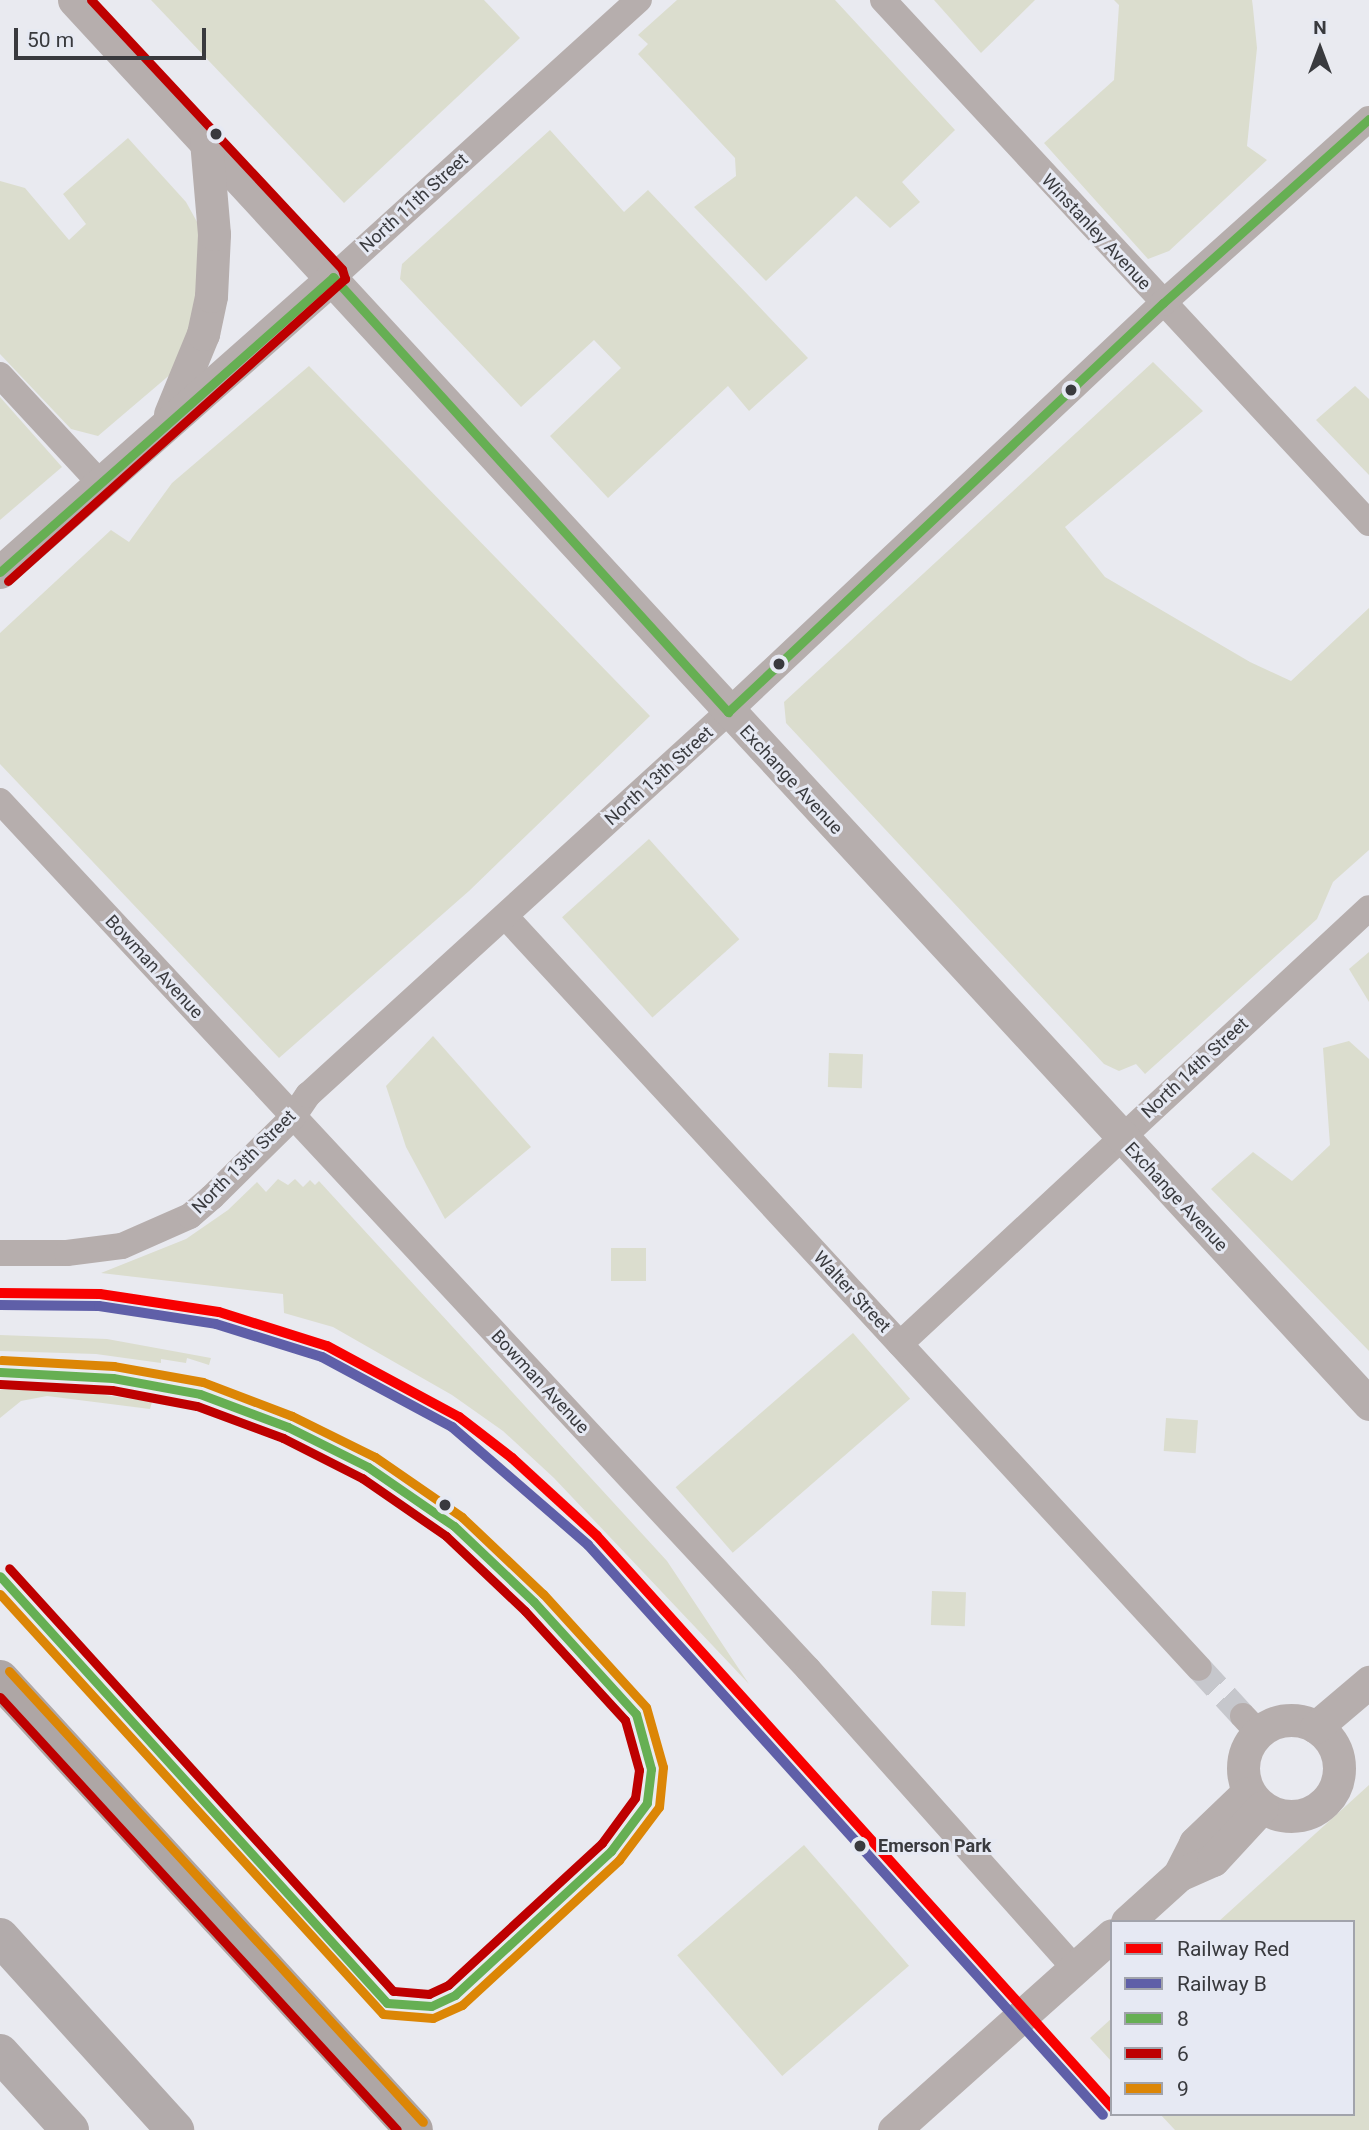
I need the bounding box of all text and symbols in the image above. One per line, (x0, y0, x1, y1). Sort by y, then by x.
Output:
scale bar (18, 14, 210, 58)
north arrow (1285, 14, 1355, 84)
text: N (1313, 16, 1327, 39)
text: 50 m (27, 28, 74, 52)
unlabelled marker (209, 127, 223, 141)
street label: North 11th Street (356, 149, 472, 257)
street label: Winstanley Avenue (1037, 169, 1155, 295)
unlabelled marker (1064, 383, 1078, 397)
unlabelled marker (772, 657, 786, 671)
street label: Exchange Avenue (735, 721, 847, 839)
street label: North 13th Street (601, 722, 717, 830)
street label: Bowman Avenue (100, 911, 208, 1023)
street label: North 14th Street (1137, 1013, 1253, 1123)
street label: North 13th Street (188, 1106, 300, 1218)
street label: Exchange Avenue (1120, 1138, 1232, 1256)
street label: Walter Street (809, 1247, 895, 1337)
street label: Bowman Avenue (486, 1326, 594, 1438)
unlabelled marker (438, 1498, 452, 1512)
marker: Emerson Park (849, 1835, 871, 1857)
place label: Emerson Park (878, 1835, 991, 1857)
legend (1110, 1920, 1355, 2116)
text: Railway Red (1177, 1937, 1290, 1961)
text: Railway B (1177, 1972, 1267, 1996)
text: 8 (1177, 2007, 1189, 2031)
text: 6 (1177, 2042, 1189, 2066)
text: 9 (1177, 2077, 1189, 2101)

